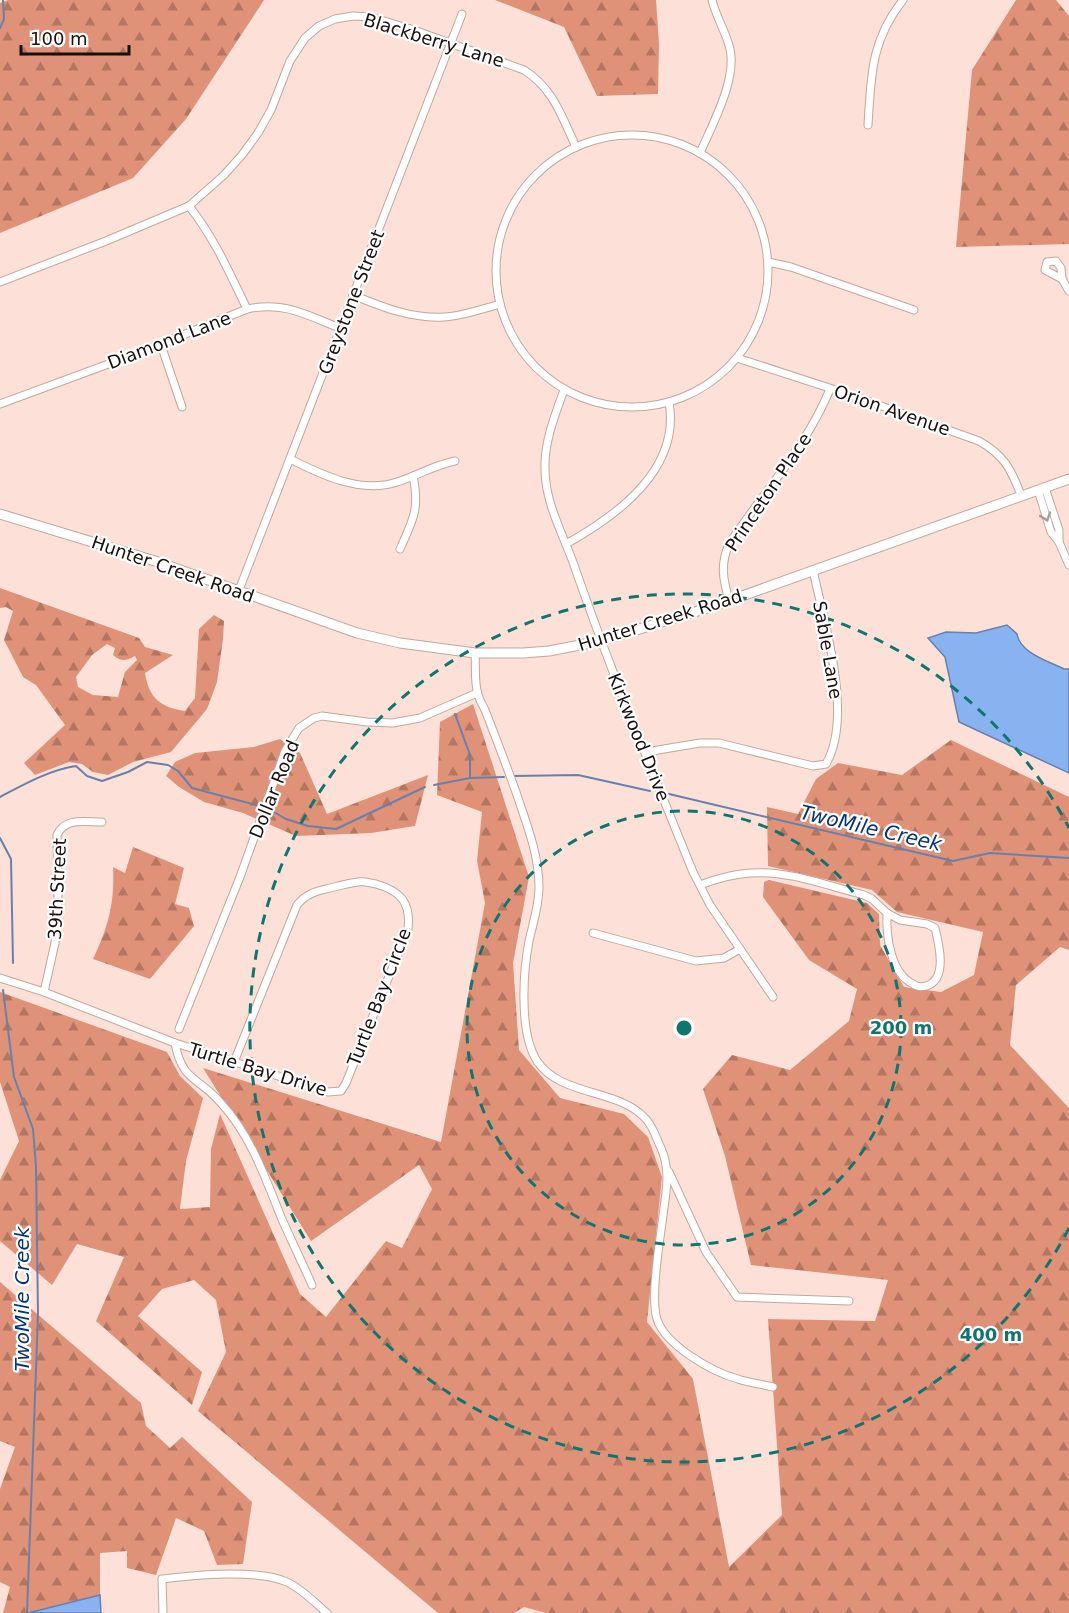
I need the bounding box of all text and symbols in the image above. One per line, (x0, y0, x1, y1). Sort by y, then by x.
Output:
street label: Blackberry Lane (361, 9, 507, 71)
scale bar (21, 18, 129, 56)
text: 100 m (30, 28, 88, 49)
street label: Greystone Street (314, 227, 388, 377)
street label: Diamond Lane (104, 307, 234, 373)
street label: Orion Avenue (831, 380, 953, 440)
street label: Princeton Place (721, 429, 815, 555)
one-way arrow (1039, 511, 1051, 522)
street label: Hunter Creek Road (89, 531, 257, 607)
street label: Hunter Creek Road (575, 585, 745, 655)
street label: Sable Lane (809, 599, 847, 701)
street label: Kirkwood Drive (604, 670, 674, 804)
street label: Dollar Road (245, 737, 303, 841)
water label: TwoMile Creek (798, 800, 946, 856)
street label: 39th Street (44, 838, 70, 940)
street label: Turtle Bay Circle (343, 925, 415, 1070)
text: 200 m (870, 1017, 932, 1038)
centre of rings (674, 1018, 694, 1038)
street label: Turtle Bay Drive (185, 1038, 330, 1100)
water label: TwoMile Creek (10, 1225, 34, 1371)
text: 400 m (960, 1324, 1022, 1345)

